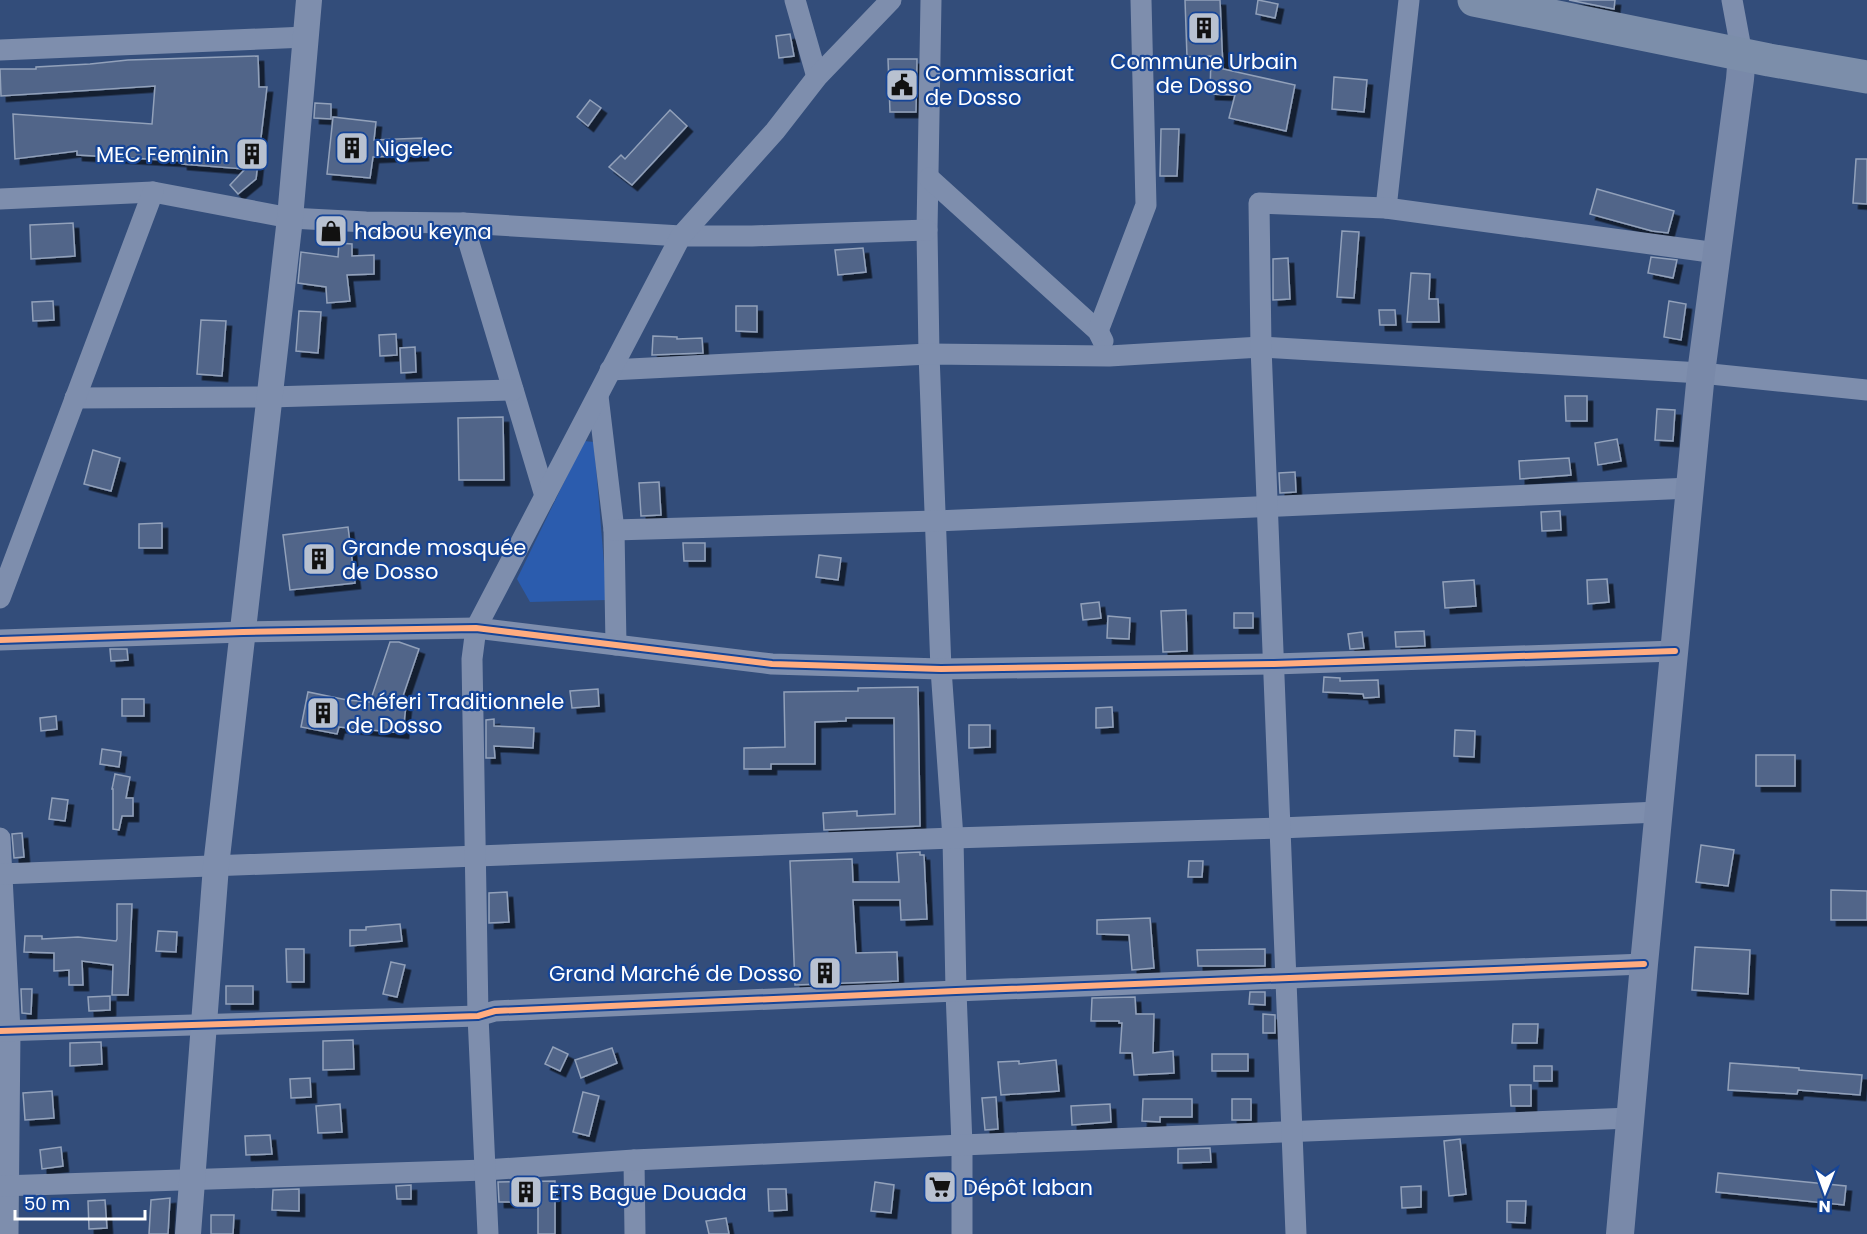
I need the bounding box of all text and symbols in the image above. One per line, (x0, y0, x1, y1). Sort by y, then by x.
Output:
building icon: Commune Urbain de Dosso (1186, 10, 1222, 46)
place label: Commune Urbain de Dosso (1110, 47, 1298, 100)
place label: Commissariat de Dosso (925, 59, 1074, 112)
public building icon: Commissariat de Dosso (884, 67, 920, 103)
building icon: Nigelec (334, 130, 370, 166)
place label: Nigelec (375, 134, 453, 163)
building icon: MEC Feminin (234, 136, 270, 172)
place label: MEC Feminin (96, 140, 229, 169)
shop icon: habou keyna (313, 213, 349, 249)
place label: habou keyna (354, 217, 492, 246)
place label: Grande mosquée de Dosso (342, 533, 526, 586)
building icon: Grande mosquée de Dosso (301, 541, 337, 577)
place label: Chéferi Traditionnele de Dosso (346, 687, 564, 740)
building icon: Chéferi Traditionnele de Dosso (305, 695, 341, 731)
building icon: Grand Marché de Dosso (807, 955, 843, 991)
place label: Grand Marché de Dosso (549, 959, 802, 988)
north arrow (1795, 1162, 1855, 1222)
supermarket icon: Dépôt laban (922, 1169, 958, 1205)
place label: Dépôt laban (963, 1173, 1093, 1202)
building icon: ETS Bague Douada (508, 1174, 544, 1210)
place label: ETS Bague Douada (549, 1178, 747, 1207)
scale bar (15, 1183, 146, 1221)
text: 50 m (24, 1191, 70, 1216)
text: N (1819, 1195, 1831, 1218)

